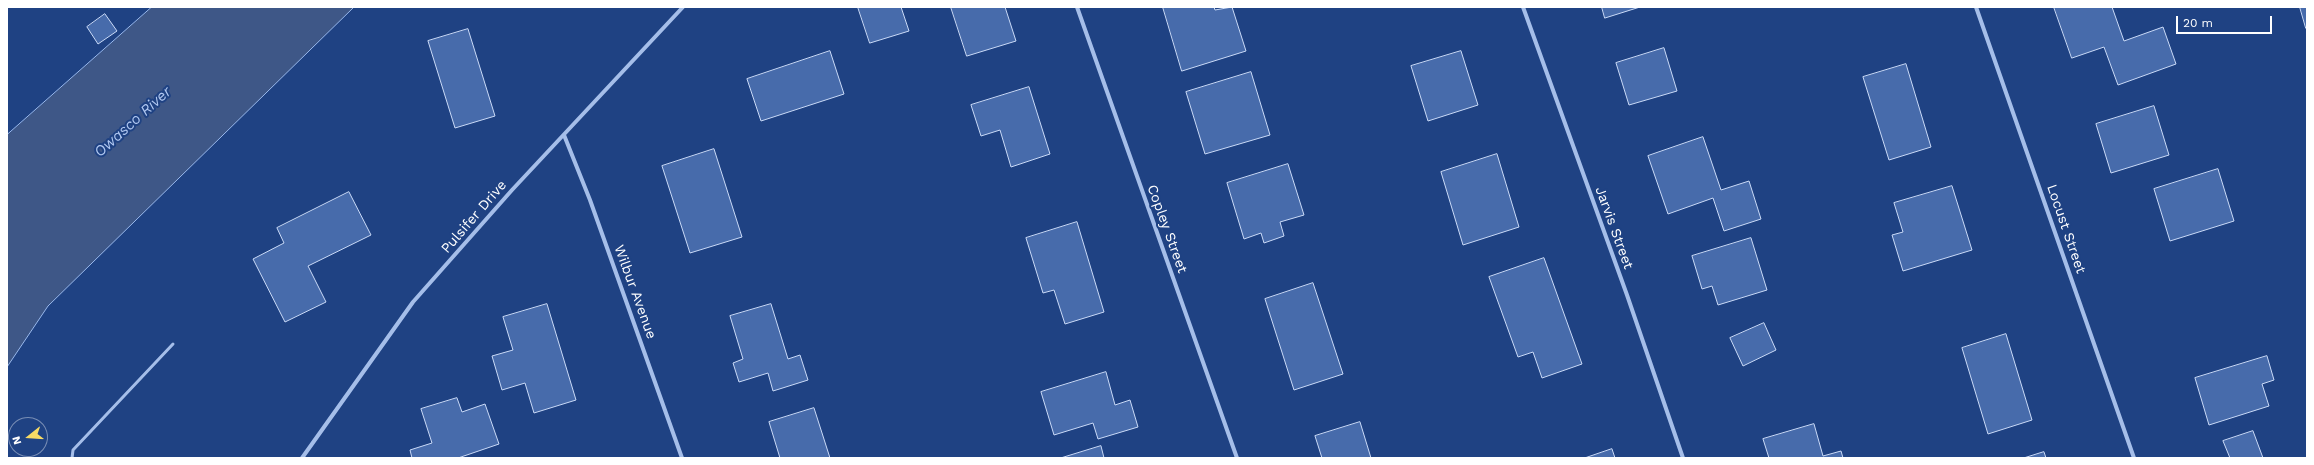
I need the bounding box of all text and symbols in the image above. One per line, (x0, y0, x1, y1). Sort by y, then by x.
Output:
scale bar (2178, 8, 2274, 34)
text: 20 m (2183, 16, 2213, 30)
water label: Owasco River (91, 83, 175, 161)
street label: Pulsifer Drive (438, 177, 510, 257)
street label: Copley Street (1143, 182, 1191, 276)
street label: Locust Street (2043, 182, 2089, 276)
street label: Jarvis Street (1591, 184, 1637, 272)
street label: Wilbur Avenue (610, 243, 660, 341)
north arrow (8, 417, 48, 457)
text: N (10, 435, 24, 446)

